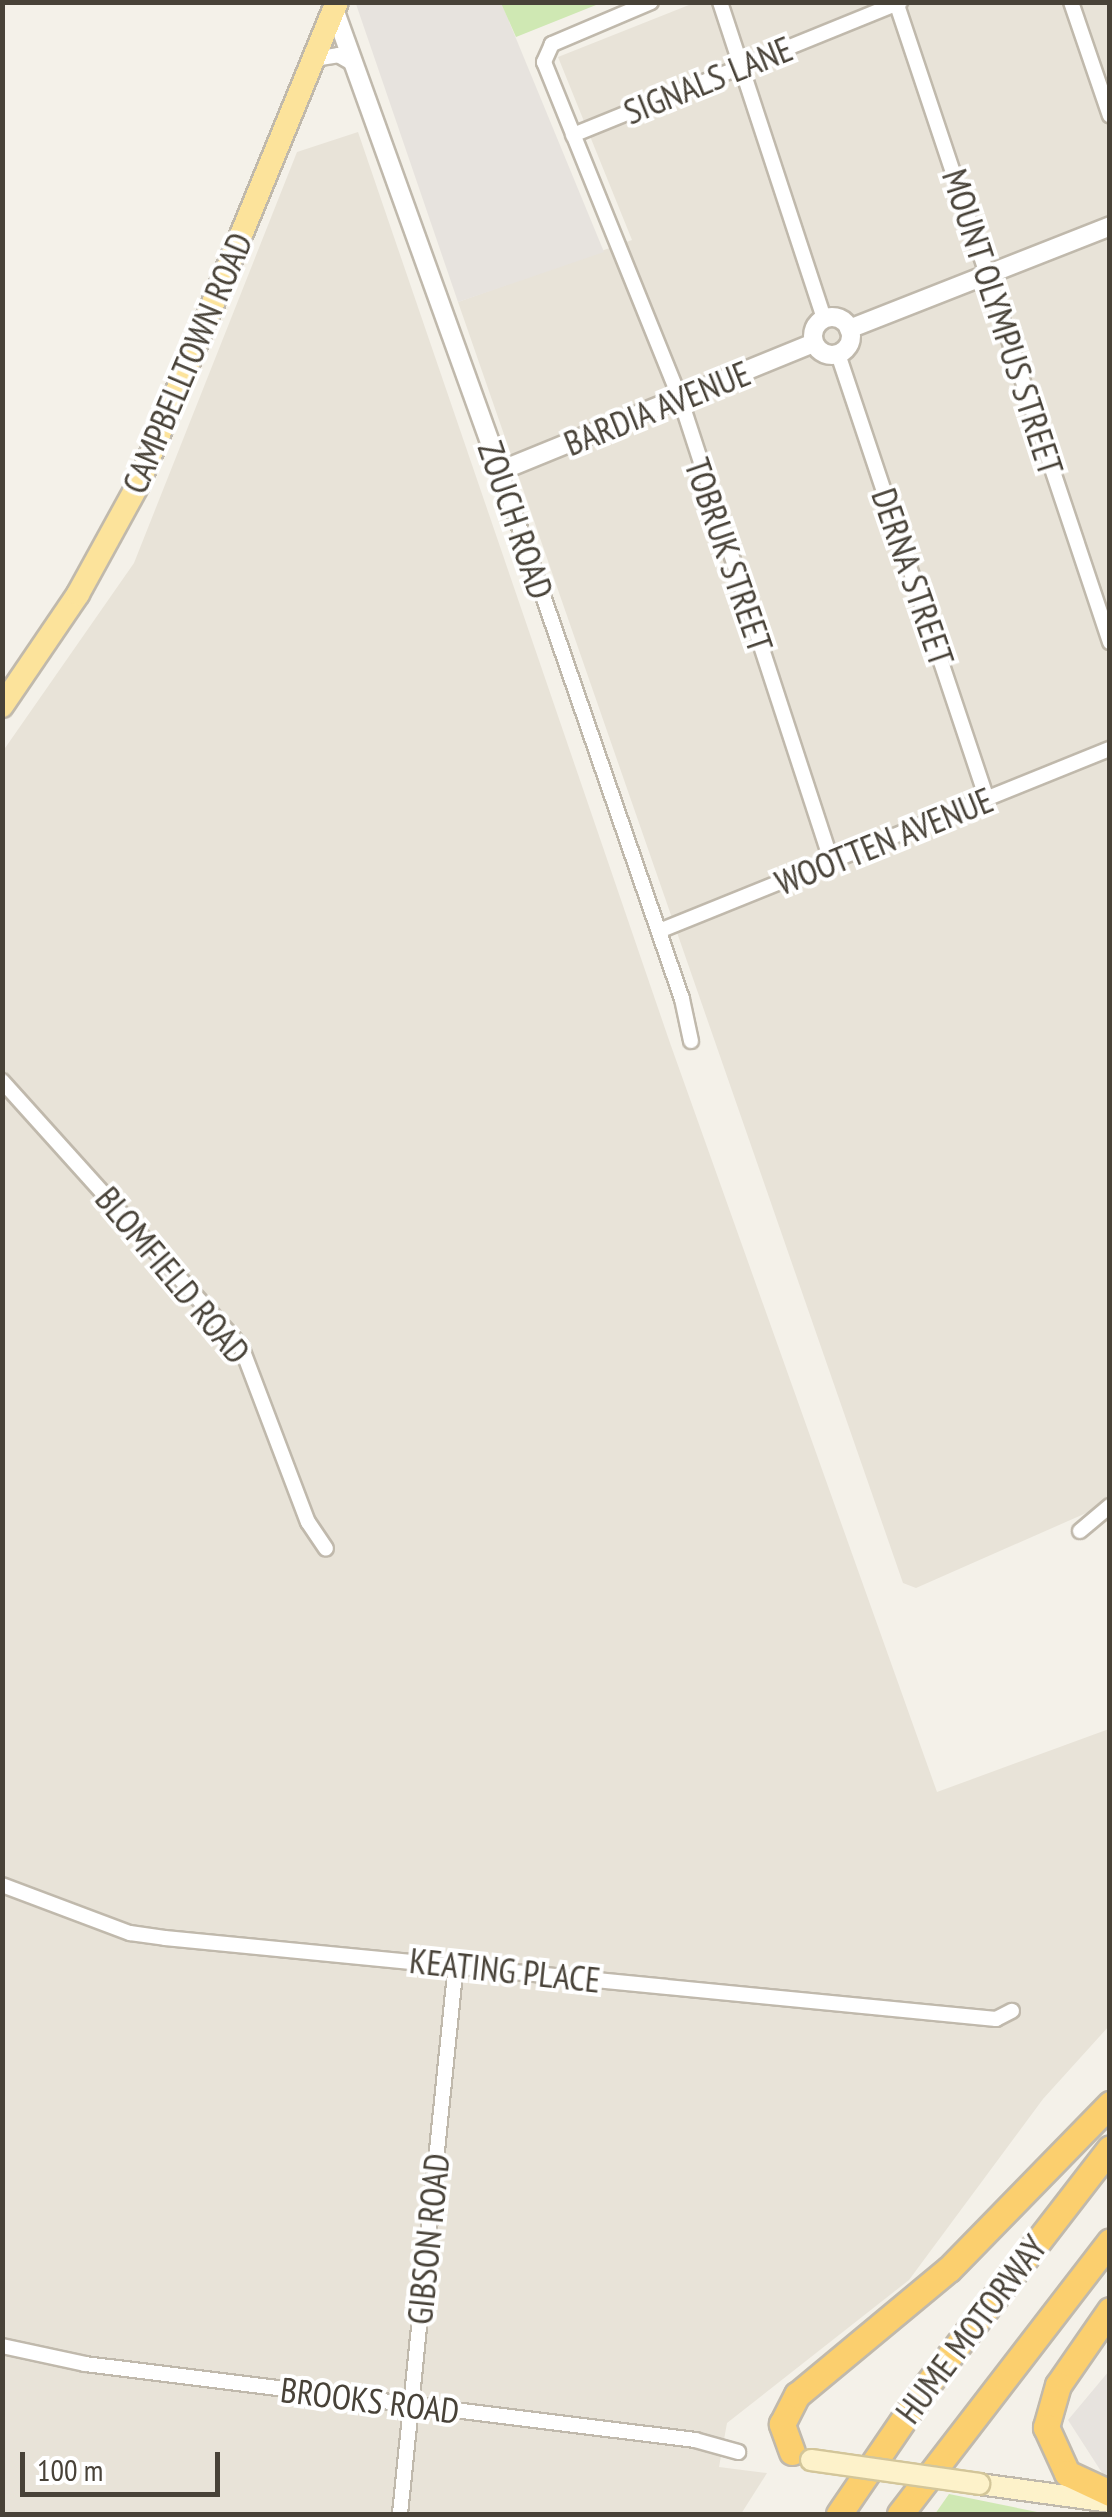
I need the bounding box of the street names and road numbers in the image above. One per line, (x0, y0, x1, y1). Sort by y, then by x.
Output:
street label: SIGNALS LANE (618, 27, 798, 133)
street label: MOUNT OLYMPUS STREET (934, 163, 1072, 481)
street label: CAMPBELLTOWN ROAD (113, 226, 261, 500)
street label: BARDIA AVENUE (557, 351, 757, 465)
street label: ZOUCH ROAD (470, 436, 562, 604)
street label: TOBRUK STREET (676, 452, 782, 658)
street label: DERNA STREET (863, 482, 963, 672)
street label: WOOTTEN AVENUE (769, 778, 999, 904)
street label: BLOMFIELD ROAD (87, 1178, 259, 1372)
street label: KEATING PLACE (408, 1939, 602, 2001)
street label: GIBSON ROAD (398, 2152, 458, 2326)
street label: HUME MOTORWAY (887, 2227, 1055, 2431)
street label: BROOKS ROAD (278, 2368, 462, 2432)

